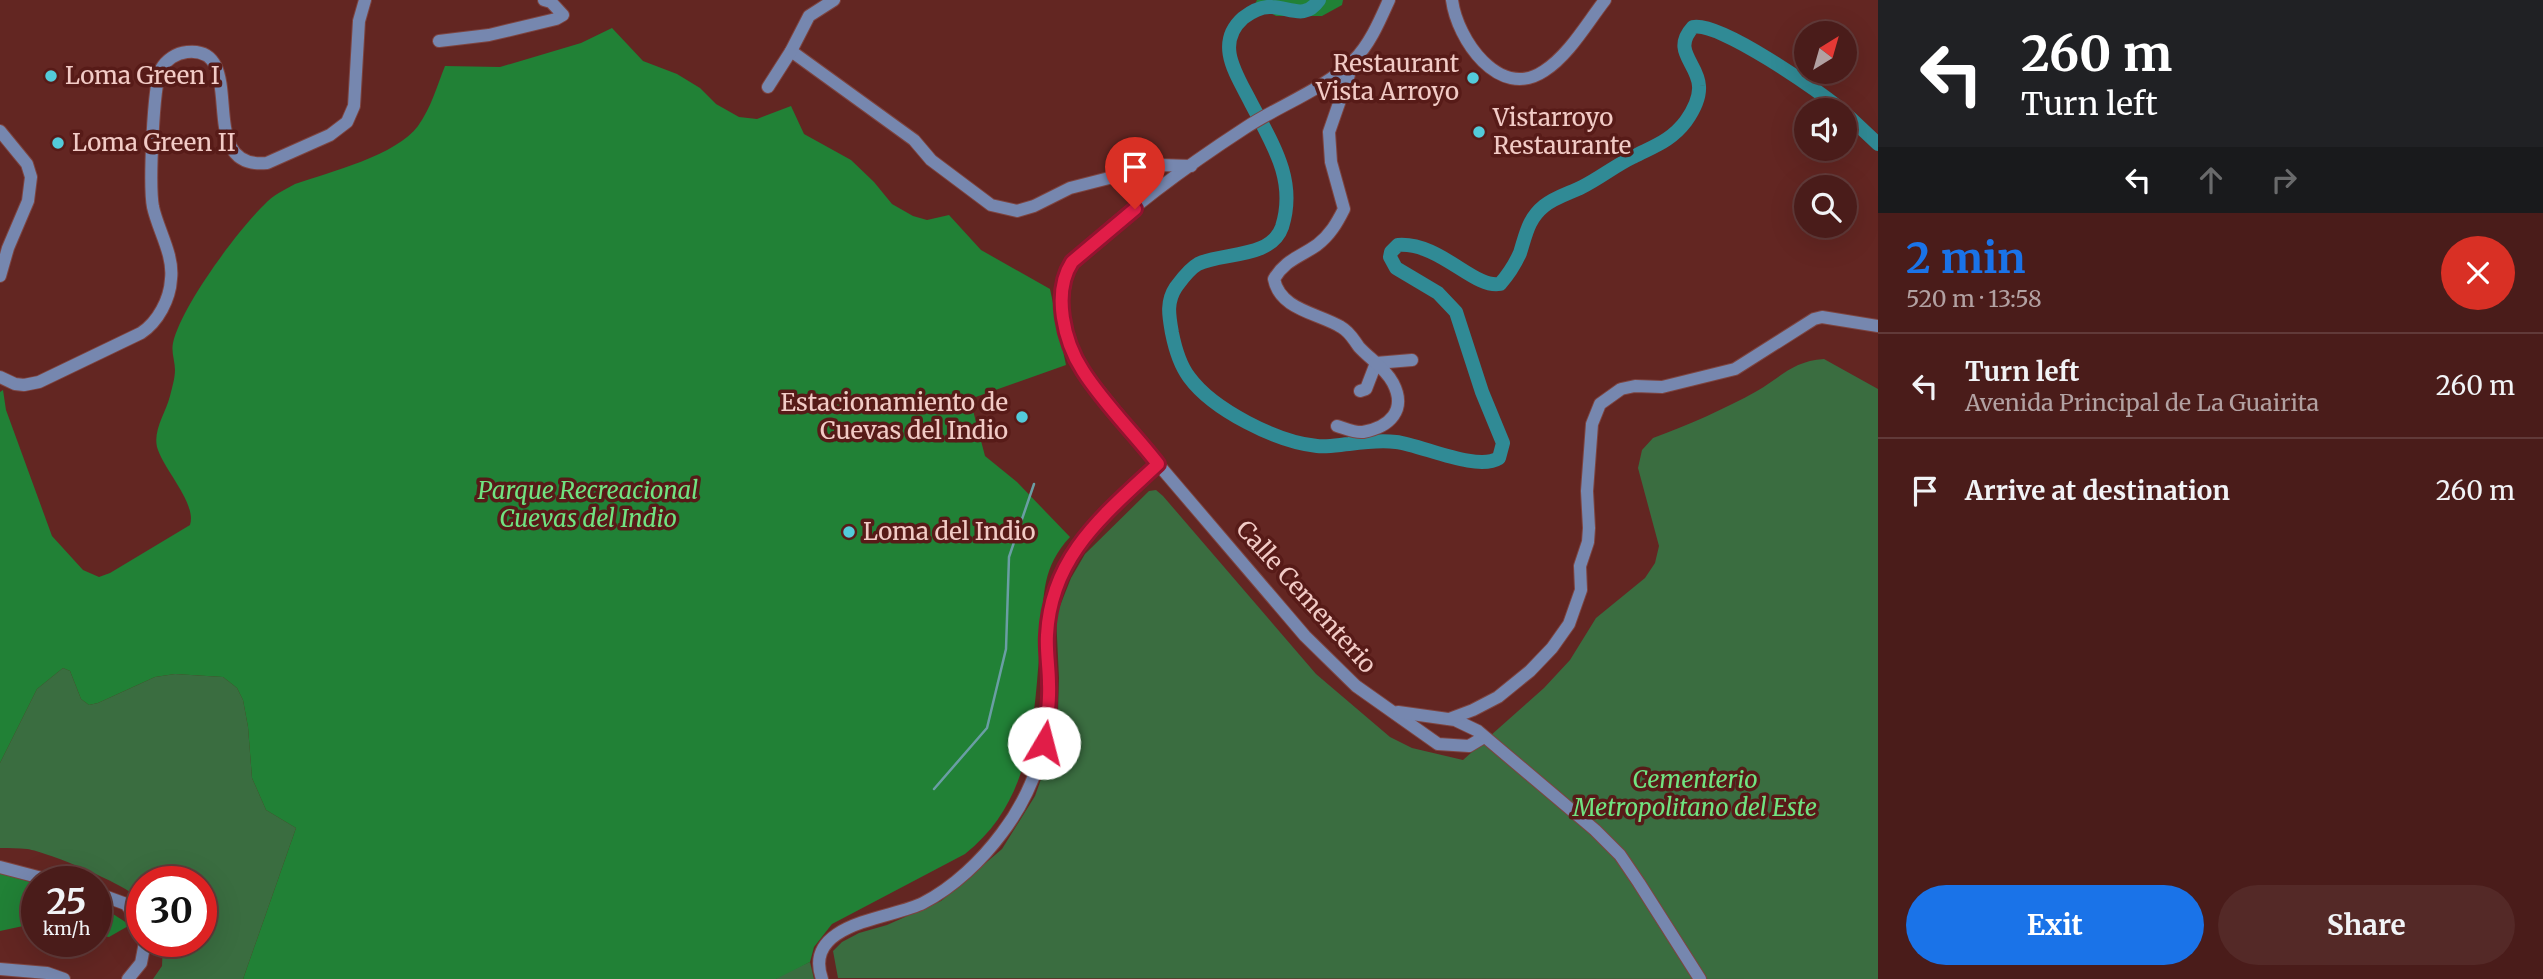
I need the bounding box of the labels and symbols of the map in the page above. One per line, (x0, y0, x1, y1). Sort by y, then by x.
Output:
north arrow (1794, 21, 1857, 84)
place label: Restaurant Vista Arroyo (1315, 48, 1460, 107)
place label: Loma Green I (65, 60, 220, 91)
marker: Loma Green I (43, 68, 59, 84)
marker: Restaurant Vista Arroyo (1465, 70, 1481, 86)
place label: Vistarroyo Restaurante (1492, 102, 1631, 161)
marker: Vistarroyo Restaurante (1471, 124, 1487, 140)
place label: Loma Green II (72, 127, 236, 158)
marker: Loma Green II (50, 135, 66, 151)
pin (1105, 137, 1165, 209)
place label: Estacionamiento de Cuevas del Indio (780, 387, 1008, 446)
marker: Estacionamiento de Cuevas del Indio (1014, 409, 1030, 425)
park label: Parque Recreacional Cuevas del Indio (477, 475, 699, 534)
street label: Calle Cementerio (1229, 514, 1383, 680)
place label: Loma del Indio (863, 516, 1035, 547)
marker: Loma del Indio (841, 524, 857, 540)
position arrow (1007, 706, 1081, 780)
park label: Cementerio Metropolitano del Este (1572, 764, 1817, 823)
speed limit sign: 30 (126, 866, 217, 957)

